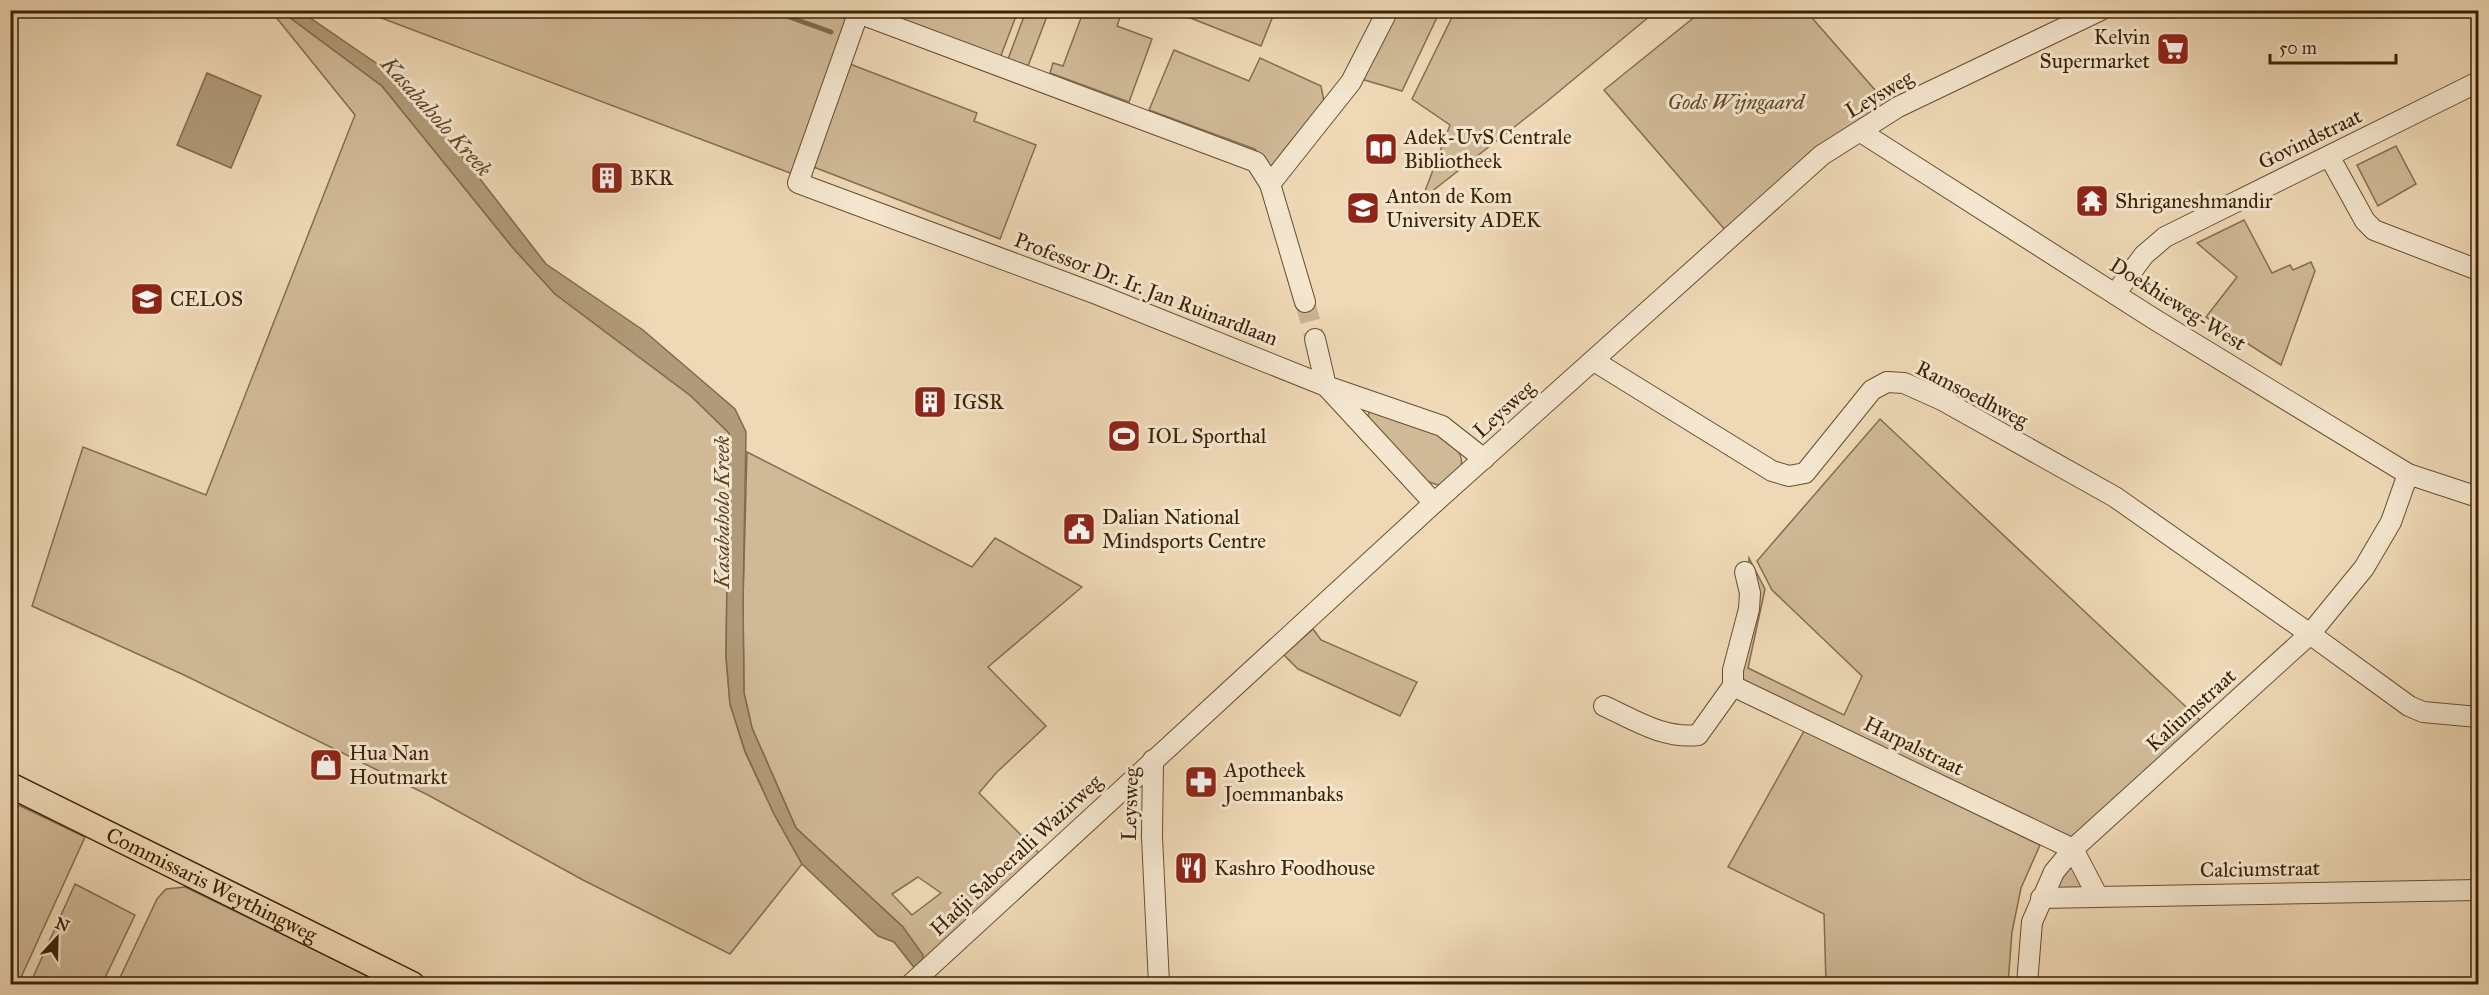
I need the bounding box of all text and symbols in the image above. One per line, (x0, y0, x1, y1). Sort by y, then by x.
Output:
place label: Kelvin Supermarket (2040, 24, 2151, 74)
scale bar (2270, 27, 2396, 65)
supermarket icon: Kelvin Supermarket (2155, 31, 2191, 67)
text: 50 m (2279, 37, 2317, 59)
water label: Kasabaholo Kreek (375, 50, 498, 182)
street label: Leysweg (1841, 64, 1918, 124)
park label: Gods Wijngaard (1668, 89, 1806, 115)
street label: Govindstraat (2254, 103, 2366, 175)
place label: Adek-UvS Centrale Bibliotheek (1403, 124, 1572, 174)
library icon: Adek-UvS Centrale Bibliotheek (1363, 131, 1399, 167)
building icon: BKR (589, 160, 625, 196)
place label: BKR (630, 165, 675, 191)
place label: Anton de Kom University ADEK (1385, 183, 1542, 233)
temple icon: Shriganeshmandir (2074, 183, 2110, 219)
place label: Shriganeshmandir (2115, 188, 2273, 214)
school or university icon: Anton de Kom University ADEK (1345, 190, 1381, 226)
street label: Professor Dr. Ir. Jan Ruinardlaan (1011, 227, 1281, 351)
street label: Doekhieweg-West (2105, 252, 2251, 357)
school or university icon: CELOS (129, 281, 165, 317)
place label: CELOS (170, 286, 243, 312)
street label: Ramsoedhweg (1912, 355, 2033, 433)
street label: Leysweg (1468, 375, 1540, 443)
building icon: IGSR (912, 384, 948, 420)
place label: IGSR (953, 389, 1005, 415)
sports icon: IOL Sporthal (1106, 418, 1142, 454)
place label: IOL Sporthal (1147, 423, 1267, 449)
water label: Kasabaholo Kreek (708, 435, 735, 589)
place label: Dalian National Mindsports Centre (1102, 504, 1266, 554)
public building icon: Dalian National Mindsports Centre (1061, 511, 1097, 547)
street label: Kaliumstraat (2141, 662, 2242, 757)
street label: Harpalstraat (1860, 711, 1969, 782)
place label: Hua Nan Houtmarkt (349, 740, 448, 790)
shop icon: Hua Nan Houtmarkt (308, 747, 344, 783)
place label: Apotheek Joemmanbaks (1222, 757, 1343, 807)
pharmacy icon: Apotheek Joemmanbaks (1183, 764, 1219, 800)
street label: Leysweg (1116, 766, 1144, 841)
street label: Hadji Saboeralli Wazirweg (925, 768, 1107, 941)
street label: Commissaris Weythingweg (102, 822, 322, 948)
restaurant icon: Kashro Foodhouse (1173, 850, 1209, 886)
place label: Kashro Foodhouse (1214, 855, 1376, 881)
street label: Calciumstraat (2200, 855, 2321, 883)
north arrow (27, 908, 87, 968)
text: N (53, 913, 73, 936)

